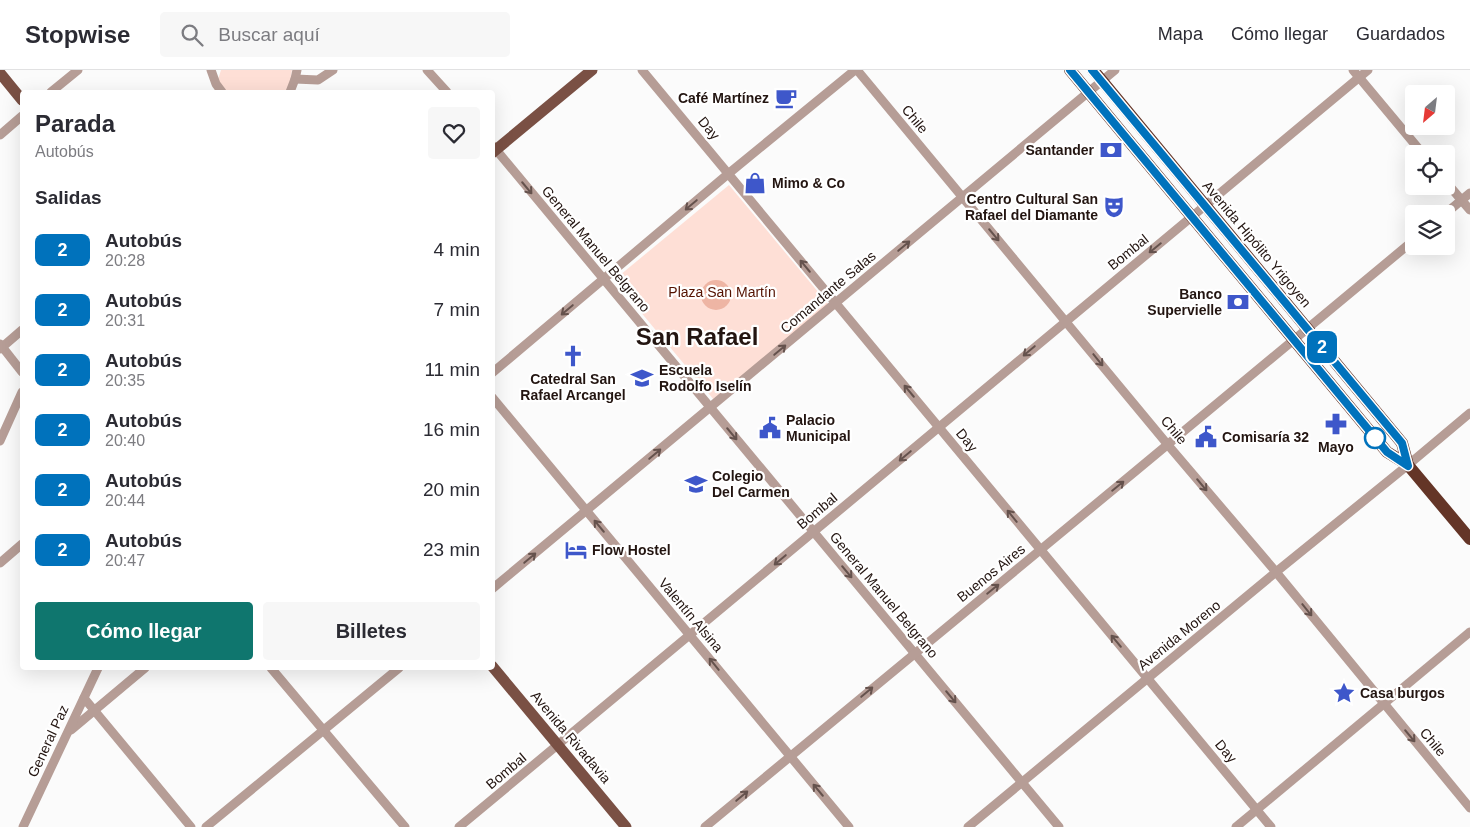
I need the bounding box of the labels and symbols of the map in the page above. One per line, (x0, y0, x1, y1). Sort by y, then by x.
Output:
cafe icon: Café Martínez (773, 85, 799, 111)
north arrow (1405, 85, 1455, 135)
place label: Café Martínez (678, 90, 769, 106)
street label: Chile (899, 102, 932, 137)
street label: Day (695, 113, 723, 143)
bank icon: Santander (1098, 137, 1124, 163)
place label: Santander (1026, 142, 1095, 158)
shop icon: Mimo & Co (742, 170, 768, 196)
place label: Mimo & Co (772, 175, 845, 191)
street label: Avenida Hipólito Yrigoyen (1200, 178, 1314, 310)
one-way arrow (522, 181, 533, 194)
street label: General Manuel Belgrano (539, 183, 654, 315)
place label: Centro Cultural San Rafael del Diamante (965, 191, 1098, 223)
theatre icon: Centro Cultural San Rafael del Diamante (1101, 194, 1127, 220)
one-way arrow (685, 199, 698, 211)
one-way arrow (988, 228, 999, 241)
street label: Bombal (1105, 231, 1151, 273)
one-way arrow (898, 240, 911, 251)
one-way arrow (1148, 242, 1161, 253)
street label: Comandante Salas (777, 248, 879, 336)
one-way arrow (799, 259, 810, 272)
park label: Plaza San Martín (668, 284, 776, 300)
place label: Banco Supervielle (1147, 286, 1222, 318)
bank icon: Banco Supervielle (1225, 289, 1251, 315)
one-way arrow (561, 304, 574, 316)
district label: San Rafael (636, 323, 758, 350)
line badge: 2 (1306, 331, 1338, 363)
church icon: Catedral San Rafael Arcangel (560, 343, 586, 369)
one-way arrow (773, 344, 786, 356)
one-way arrow (1023, 346, 1036, 357)
one-way arrow (1092, 353, 1103, 366)
place label: Escuela Rodolfo Iselín (659, 362, 752, 394)
school or university icon: Escuela Rodolfo Iselín (629, 365, 655, 391)
place label: Catedral San Rafael Arcangel (520, 371, 626, 403)
one-way arrow (903, 384, 914, 397)
pharmacy icon: Mayo (1323, 411, 1349, 437)
place label: Palacio Municipal (786, 412, 851, 444)
street label: Chile (1158, 413, 1191, 448)
public building icon: Palacio Municipal (757, 415, 783, 441)
public building icon: Comisaría 32 (1193, 424, 1219, 450)
street label: Day (953, 425, 981, 455)
one-way arrow (726, 427, 737, 440)
unlabelled marker (1364, 427, 1386, 449)
place label: Comisaría 32 (1222, 429, 1309, 445)
place label: Mayo (1318, 439, 1354, 455)
one-way arrow (648, 449, 661, 460)
one-way arrow (898, 450, 911, 461)
place label: Colegio Del Carmen (712, 468, 790, 500)
school or university icon: Colegio Del Carmen (683, 471, 709, 497)
one-way arrow (1196, 478, 1207, 491)
one-way arrow (1112, 481, 1125, 492)
street label: Bombal (794, 490, 840, 532)
one-way arrow (1007, 510, 1018, 523)
one-way arrow (594, 520, 605, 533)
street label: General Manuel Belgrano (827, 529, 942, 661)
hotel icon: Flow Hostel (563, 537, 589, 563)
street label: Buenos Aires (954, 541, 1028, 605)
place label: Flow Hostel (592, 542, 671, 558)
one-way arrow (523, 553, 536, 564)
one-way arrow (774, 554, 787, 565)
one-way arrow (842, 565, 853, 578)
street label: Valentín Alsina (655, 575, 727, 655)
one-way arrow (986, 583, 999, 594)
street label: Avenida Moreno (1134, 597, 1224, 673)
one-way arrow (1301, 603, 1312, 616)
one-way arrow (1111, 634, 1122, 647)
one-way arrow (709, 658, 720, 671)
place icon: Casa burgos (1331, 680, 1357, 706)
place label: Casa burgos (1360, 685, 1445, 701)
one-way arrow (860, 687, 873, 698)
street label: Avenida Rivadavia (528, 688, 614, 787)
one-way arrow (946, 690, 957, 703)
street label: General Paz (24, 702, 72, 780)
street label: Chile (1417, 725, 1450, 760)
one-way arrow (1404, 729, 1415, 742)
street label: Day (1212, 736, 1240, 766)
street label: Bombal (483, 750, 529, 792)
one-way arrow (812, 783, 823, 796)
one-way arrow (735, 790, 748, 801)

